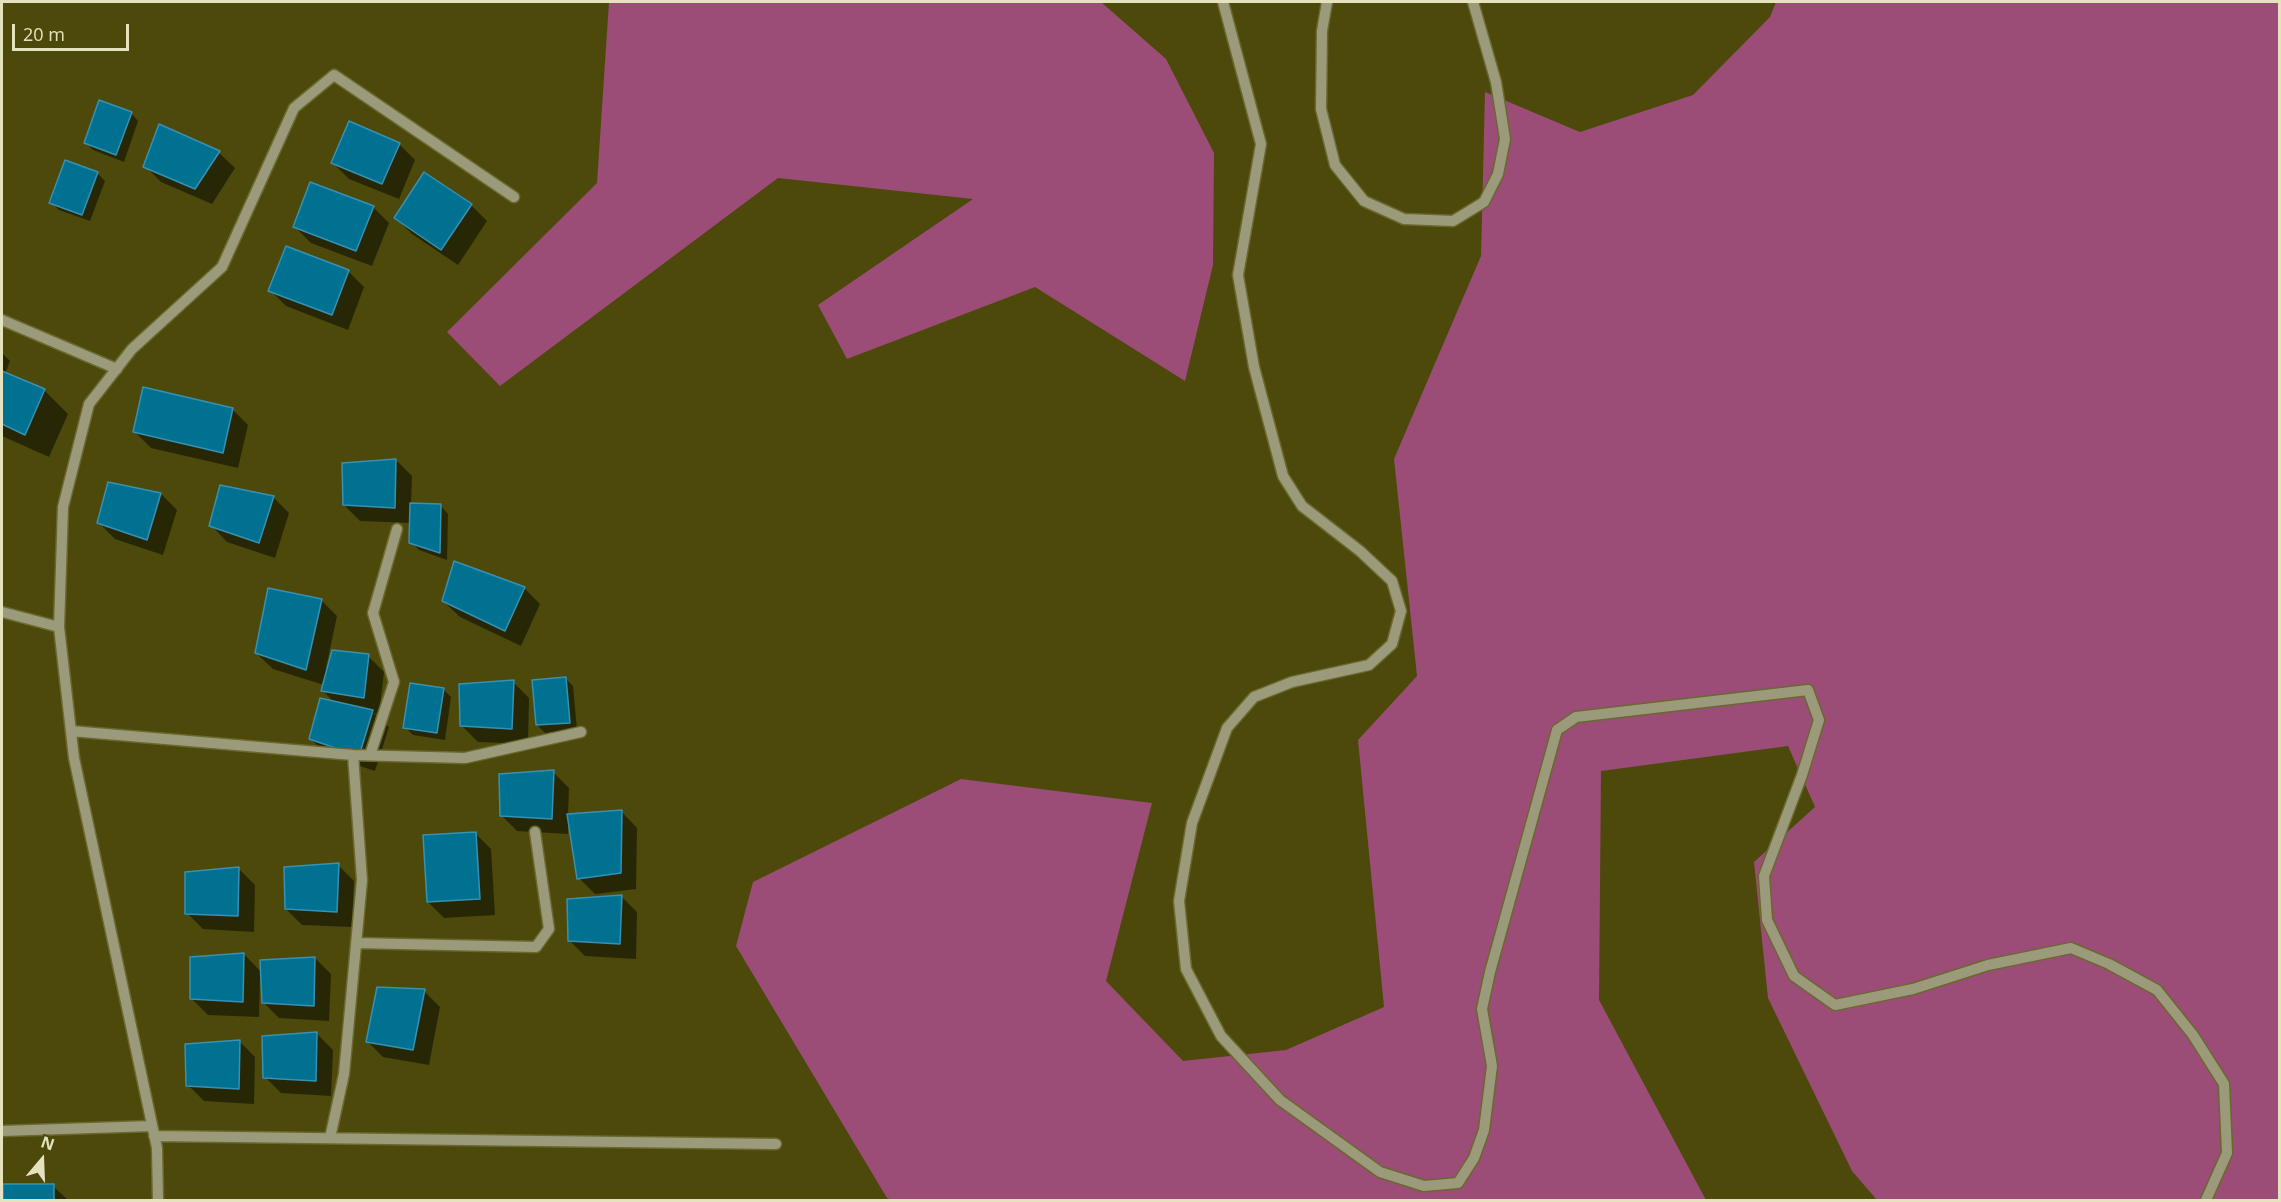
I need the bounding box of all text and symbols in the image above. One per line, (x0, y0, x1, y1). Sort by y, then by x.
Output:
scale bar (15, 12, 132, 50)
text: 20 m (23, 22, 65, 46)
north arrow (12, 1130, 72, 1190)
text: N (38, 1130, 58, 1155)

